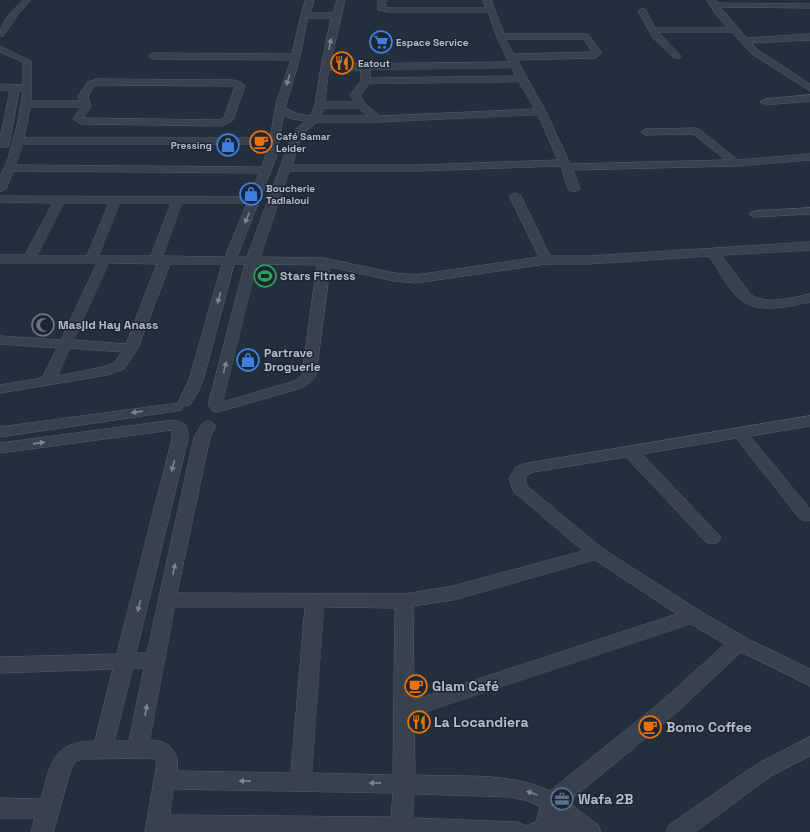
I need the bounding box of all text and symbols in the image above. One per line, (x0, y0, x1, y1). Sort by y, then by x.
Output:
supermarket icon: Espace Service (368, 29, 394, 55)
place label: Espace Service (396, 36, 469, 49)
one-way arrow (328, 38, 334, 50)
restaurant icon: Eatout (329, 50, 355, 76)
place label: Eatout (358, 57, 391, 70)
one-way arrow (285, 75, 291, 87)
cafe icon: Café Samar Leider (248, 129, 274, 155)
place label: Café Samar Leider (276, 130, 331, 155)
shop icon: Pressing (215, 132, 241, 158)
place label: Pressing (171, 139, 212, 152)
shop icon: Boucherie Tadlaloui (238, 181, 264, 207)
place label: Boucherie Tadlaloui (266, 182, 315, 207)
one-way arrow (244, 212, 250, 224)
sports icon: Stars Fitness (252, 263, 278, 289)
place label: Stars Fitness (280, 268, 356, 284)
one-way arrow (216, 292, 222, 304)
mosque icon: Masjid Hay Anass (30, 312, 56, 338)
place label: Masjid Hay Anass (58, 317, 158, 333)
place label: Partrave Droguerie (264, 345, 321, 375)
shop icon: Partrave Droguerie (235, 347, 261, 373)
one-way arrow (222, 361, 228, 373)
one-way arrow (131, 409, 143, 415)
one-way arrow (33, 440, 45, 446)
one-way arrow (170, 460, 176, 472)
one-way arrow (171, 563, 177, 575)
one-way arrow (136, 600, 142, 612)
cafe icon: Glam Café (403, 673, 429, 699)
place label: Glam Café (432, 677, 499, 695)
one-way arrow (143, 704, 149, 716)
restaurant icon: La Locandiera (406, 709, 432, 735)
place label: La Locandiera (434, 713, 529, 731)
cafe icon: Bomo Coffee (637, 714, 663, 740)
place label: Bomo Coffee (666, 718, 752, 736)
one-way arrow (238, 778, 251, 784)
one-way arrow (368, 780, 381, 786)
office icon: Wafa 2B (549, 786, 575, 812)
one-way arrow (526, 790, 538, 796)
place label: Wafa 2B (578, 790, 633, 808)

